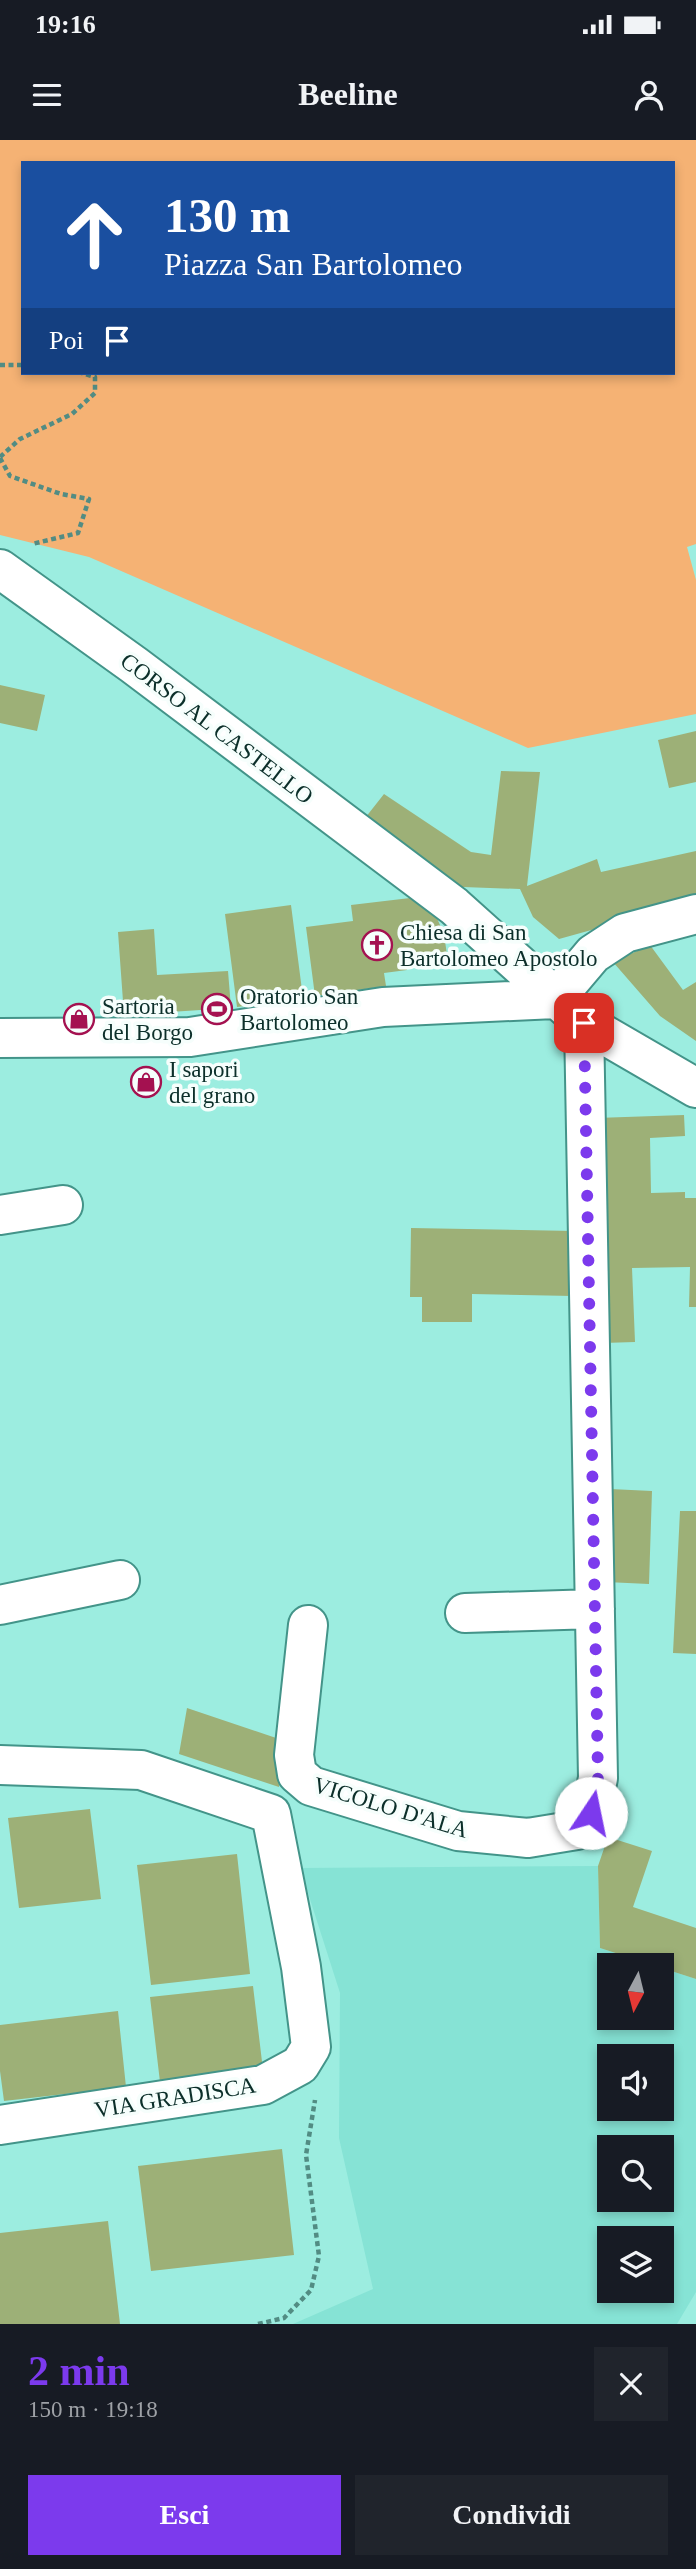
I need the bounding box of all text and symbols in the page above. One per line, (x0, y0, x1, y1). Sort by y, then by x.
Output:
text: 19:16 (35, 10, 96, 39)
icon: menu (28, 76, 66, 114)
text: Beeline (298, 76, 398, 112)
icon: person (630, 76, 668, 114)
text: 130 m (164, 188, 291, 243)
icon: ahead (49, 189, 140, 280)
text: Piazza San Bartolomeo (164, 246, 463, 282)
icon: arrive (98, 322, 136, 360)
text: Poi (49, 326, 84, 355)
street label: CORSO AL CASTELLO (116, 648, 318, 809)
place label: Chiesa di San Bartolomeo Apostolo (400, 920, 597, 971)
church icon: Chiesa di San Bartolomeo Apostolo (360, 928, 394, 962)
place label: Oratorio San Bartolomeo (240, 984, 359, 1035)
sports icon: Oratorio San Bartolomeo (200, 992, 234, 1026)
pin (554, 993, 614, 1053)
place label: Sartoria del Borgo (102, 994, 193, 1045)
shop icon: Sartoria del Borgo (62, 1002, 96, 1036)
icon: arrive (565, 1004, 603, 1042)
place label: I sapori del grano (169, 1057, 255, 1108)
shop icon: I sapori del grano (129, 1065, 163, 1099)
street label: VICOLO D'ALA (310, 1772, 472, 1843)
position arrow (554, 1776, 628, 1850)
north arrow (597, 1953, 674, 2030)
map controls (597, 1953, 674, 2303)
button: sound (597, 2044, 674, 2121)
street label: VIA GRADISCA (93, 2072, 258, 2123)
button: search (597, 2135, 674, 2212)
button: layers (597, 2226, 674, 2303)
button: close (594, 2347, 668, 2421)
text: 2 min (28, 2348, 130, 2394)
text: 150 m · 19:18 (28, 2397, 158, 2422)
button: Esci (28, 2475, 341, 2555)
button: Condividi (355, 2475, 668, 2555)

